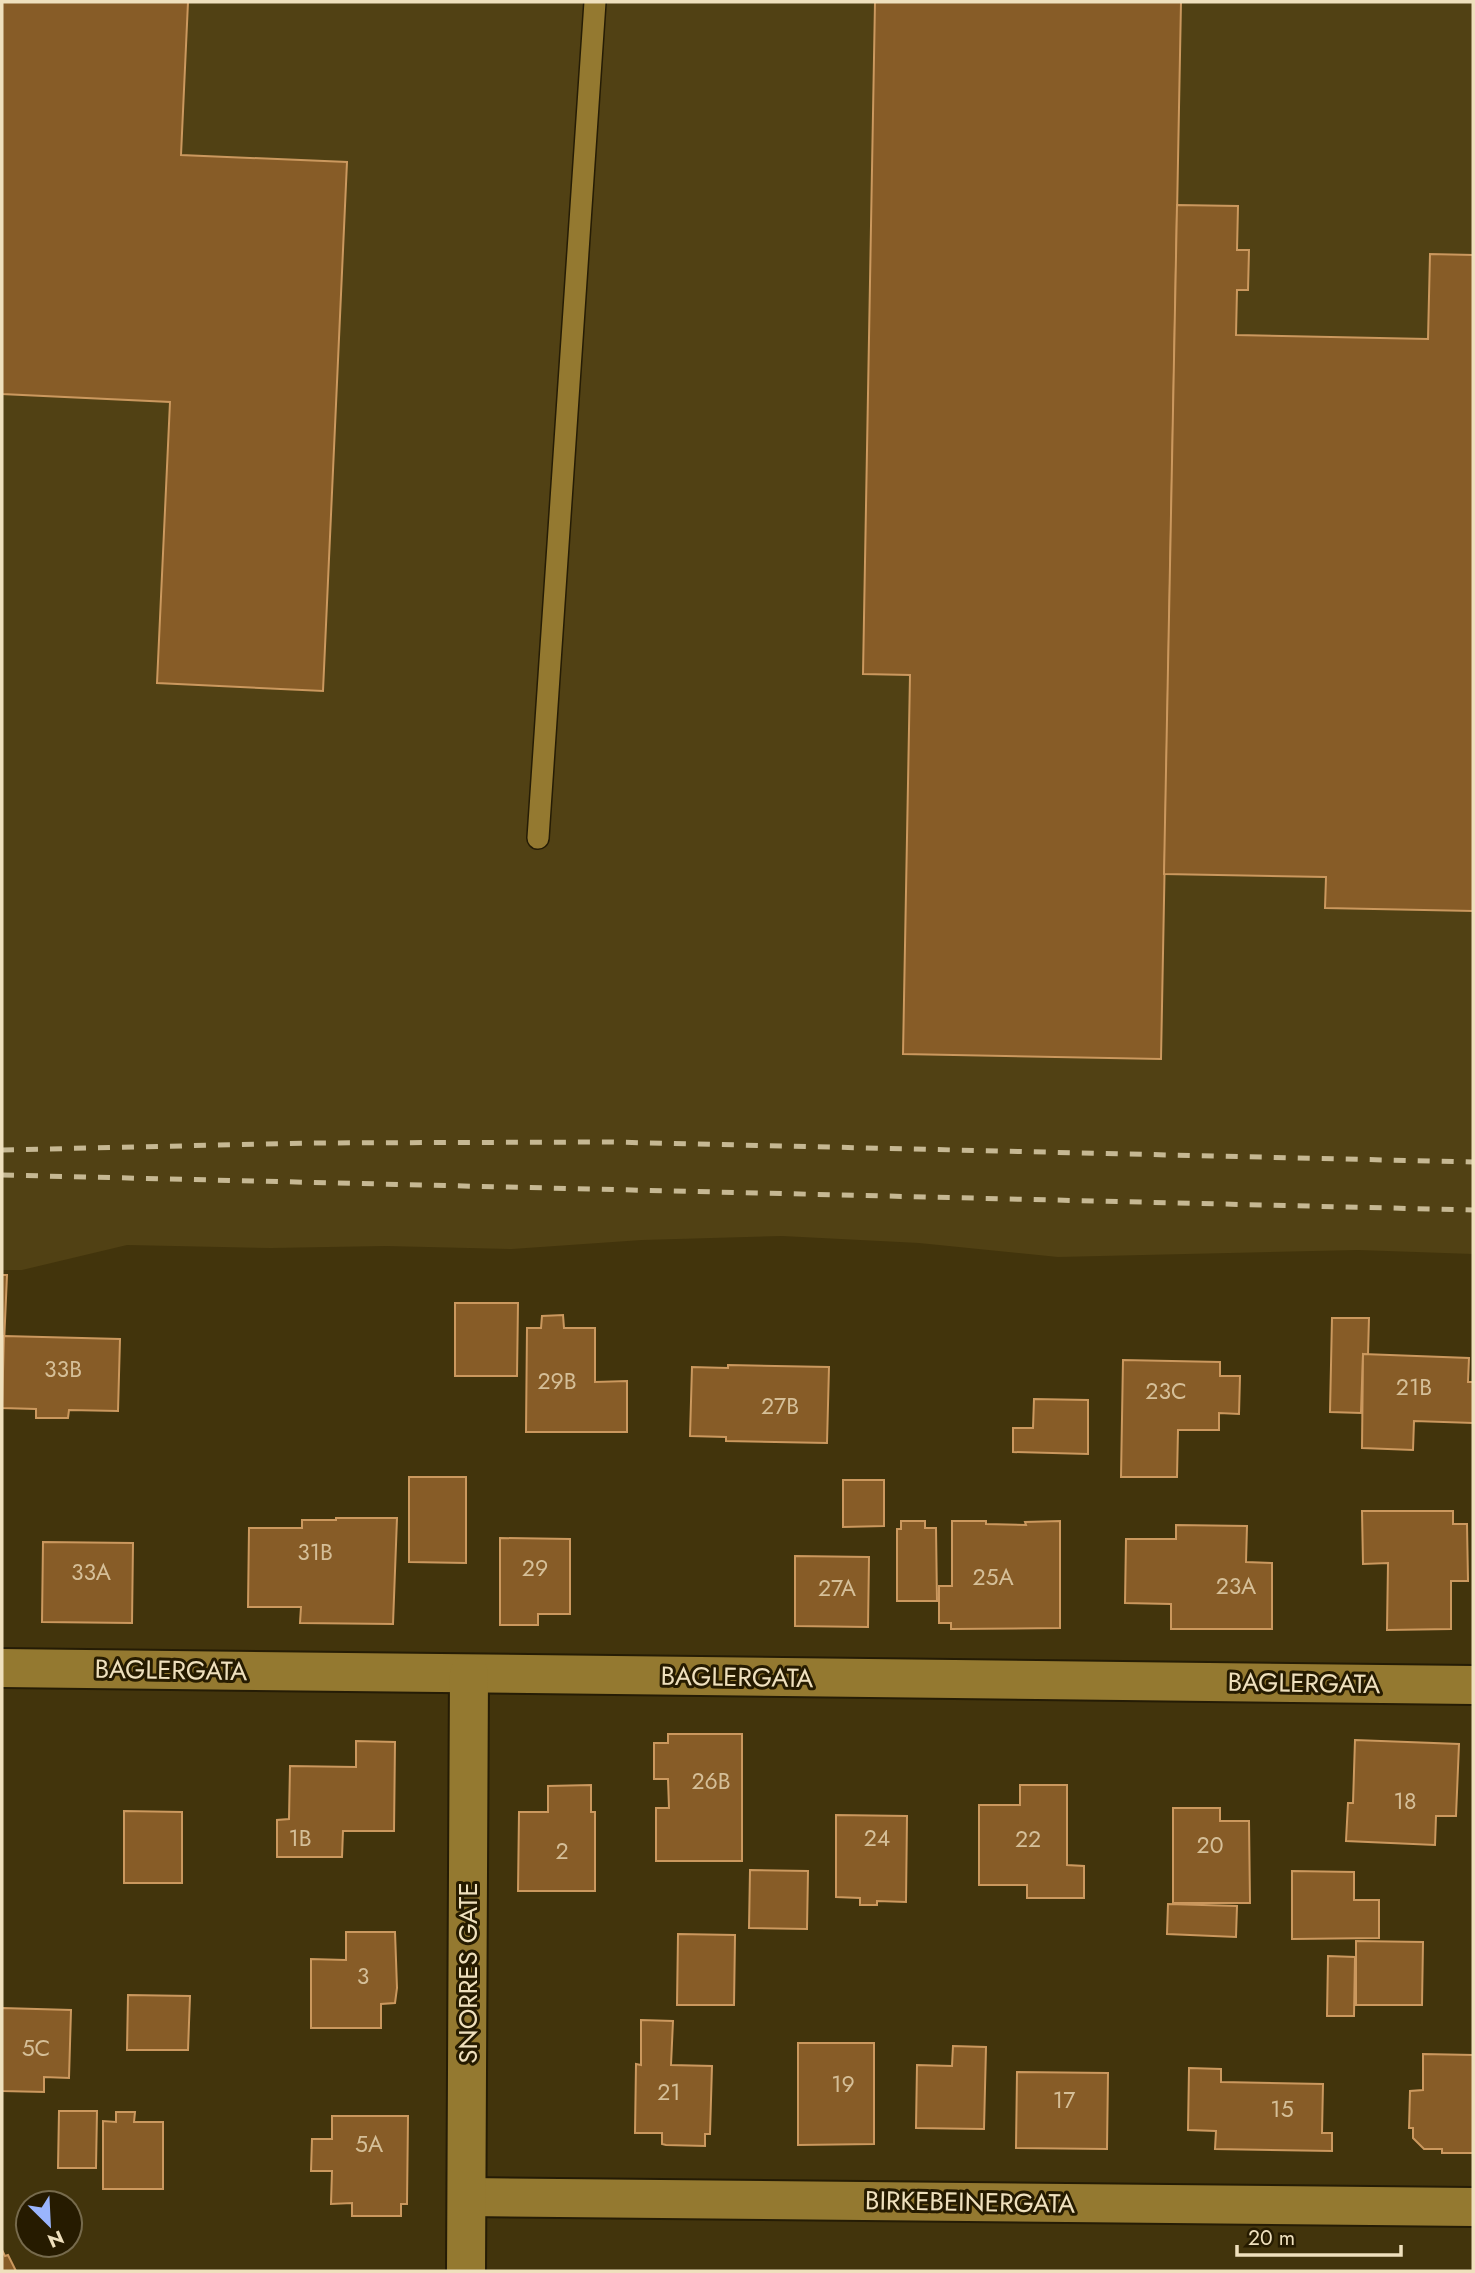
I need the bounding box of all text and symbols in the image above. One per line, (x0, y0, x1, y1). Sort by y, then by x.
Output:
house number: 33B (44, 1352, 82, 1386)
house number: 29B (537, 1364, 577, 1398)
house number: 21B (1396, 1370, 1432, 1404)
house number: 23C (1145, 1374, 1187, 1408)
house number: 27B (761, 1389, 799, 1423)
house number: 31B (297, 1535, 333, 1569)
house number: 29 (522, 1551, 548, 1585)
house number: 33A (71, 1555, 112, 1589)
house number: 25A (972, 1560, 1014, 1594)
house number: 23A (1216, 1569, 1257, 1603)
house number: 27A (818, 1571, 857, 1605)
street label: BAGLERGATA (94, 1650, 248, 1690)
street label: BAGLERGATA (660, 1657, 814, 1697)
street label: BAGLERGATA (1227, 1663, 1381, 1703)
house number: 26B (691, 1764, 731, 1798)
house number: 18 (1394, 1784, 1416, 1818)
house number: 1B (288, 1821, 312, 1855)
house number: 24 (864, 1821, 890, 1855)
house number: 22 (1015, 1822, 1041, 1856)
house number: 20 (1197, 1828, 1223, 1862)
house number: 2 (555, 1834, 569, 1868)
street label: SNORRES GATE (449, 1882, 487, 2064)
house number: 3 (357, 1959, 369, 1993)
house number: 5C (22, 2031, 50, 2065)
house number: 19 (831, 2067, 855, 2101)
house number: 21 (657, 2075, 681, 2109)
house number: 17 (1053, 2083, 1075, 2117)
house number: 15 (1270, 2092, 1294, 2126)
house number: 5A (355, 2127, 384, 2161)
street label: BIRKEBEINERGATA (865, 2181, 1076, 2223)
north arrow (14, 2189, 84, 2259)
scale bar (1237, 2214, 1402, 2258)
text: 20 m (1248, 2223, 1295, 2253)
text: N (43, 2224, 68, 2254)

